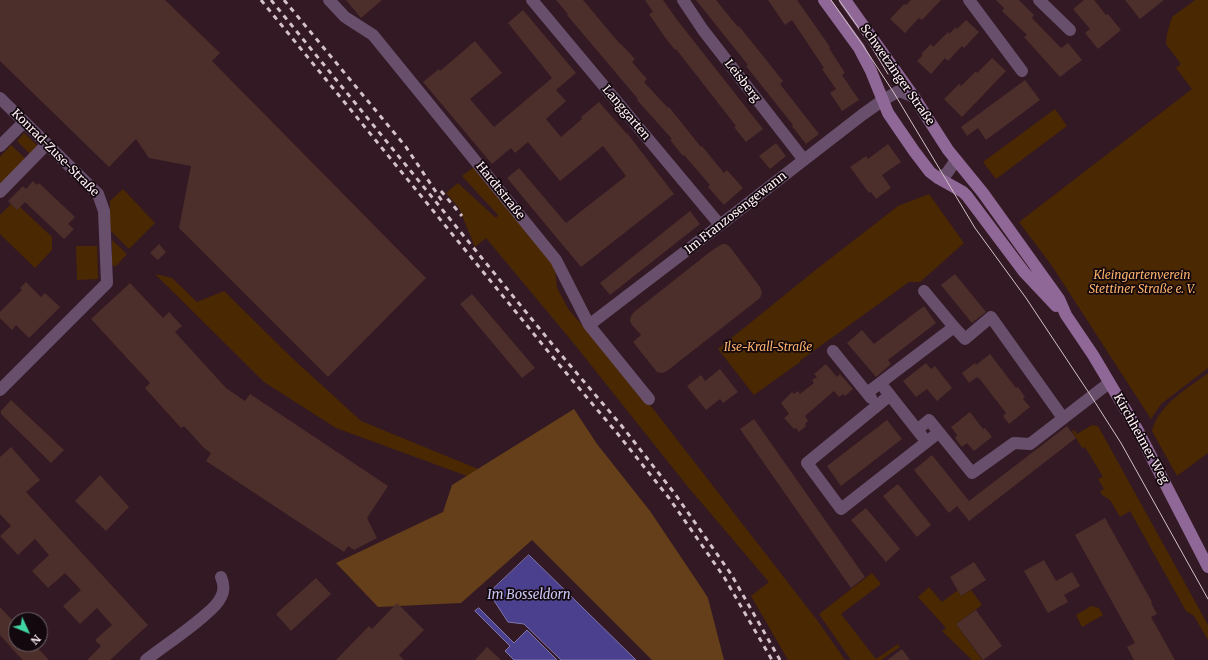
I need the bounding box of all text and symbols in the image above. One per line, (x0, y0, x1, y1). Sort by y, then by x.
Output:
street label: Schwetzinger Straße (857, 22, 937, 128)
street label: Leisberg (721, 57, 763, 105)
street label: Langgarten (599, 83, 653, 143)
street label: Konrad-Zuse-Straße (8, 106, 102, 200)
street label: Hardtstraße (473, 159, 527, 223)
street label: Im Franzosengewann (682, 169, 790, 257)
park label: Kleingartenverein Stettiner Straße e. V. (1089, 269, 1195, 297)
park label: Ilse-Krall-Straße (724, 341, 812, 355)
street label: Kirchheimer Weg (1110, 391, 1172, 487)
water label: Im Bosseldorn (487, 587, 571, 603)
north arrow (8, 612, 48, 652)
text: N (28, 632, 44, 648)

